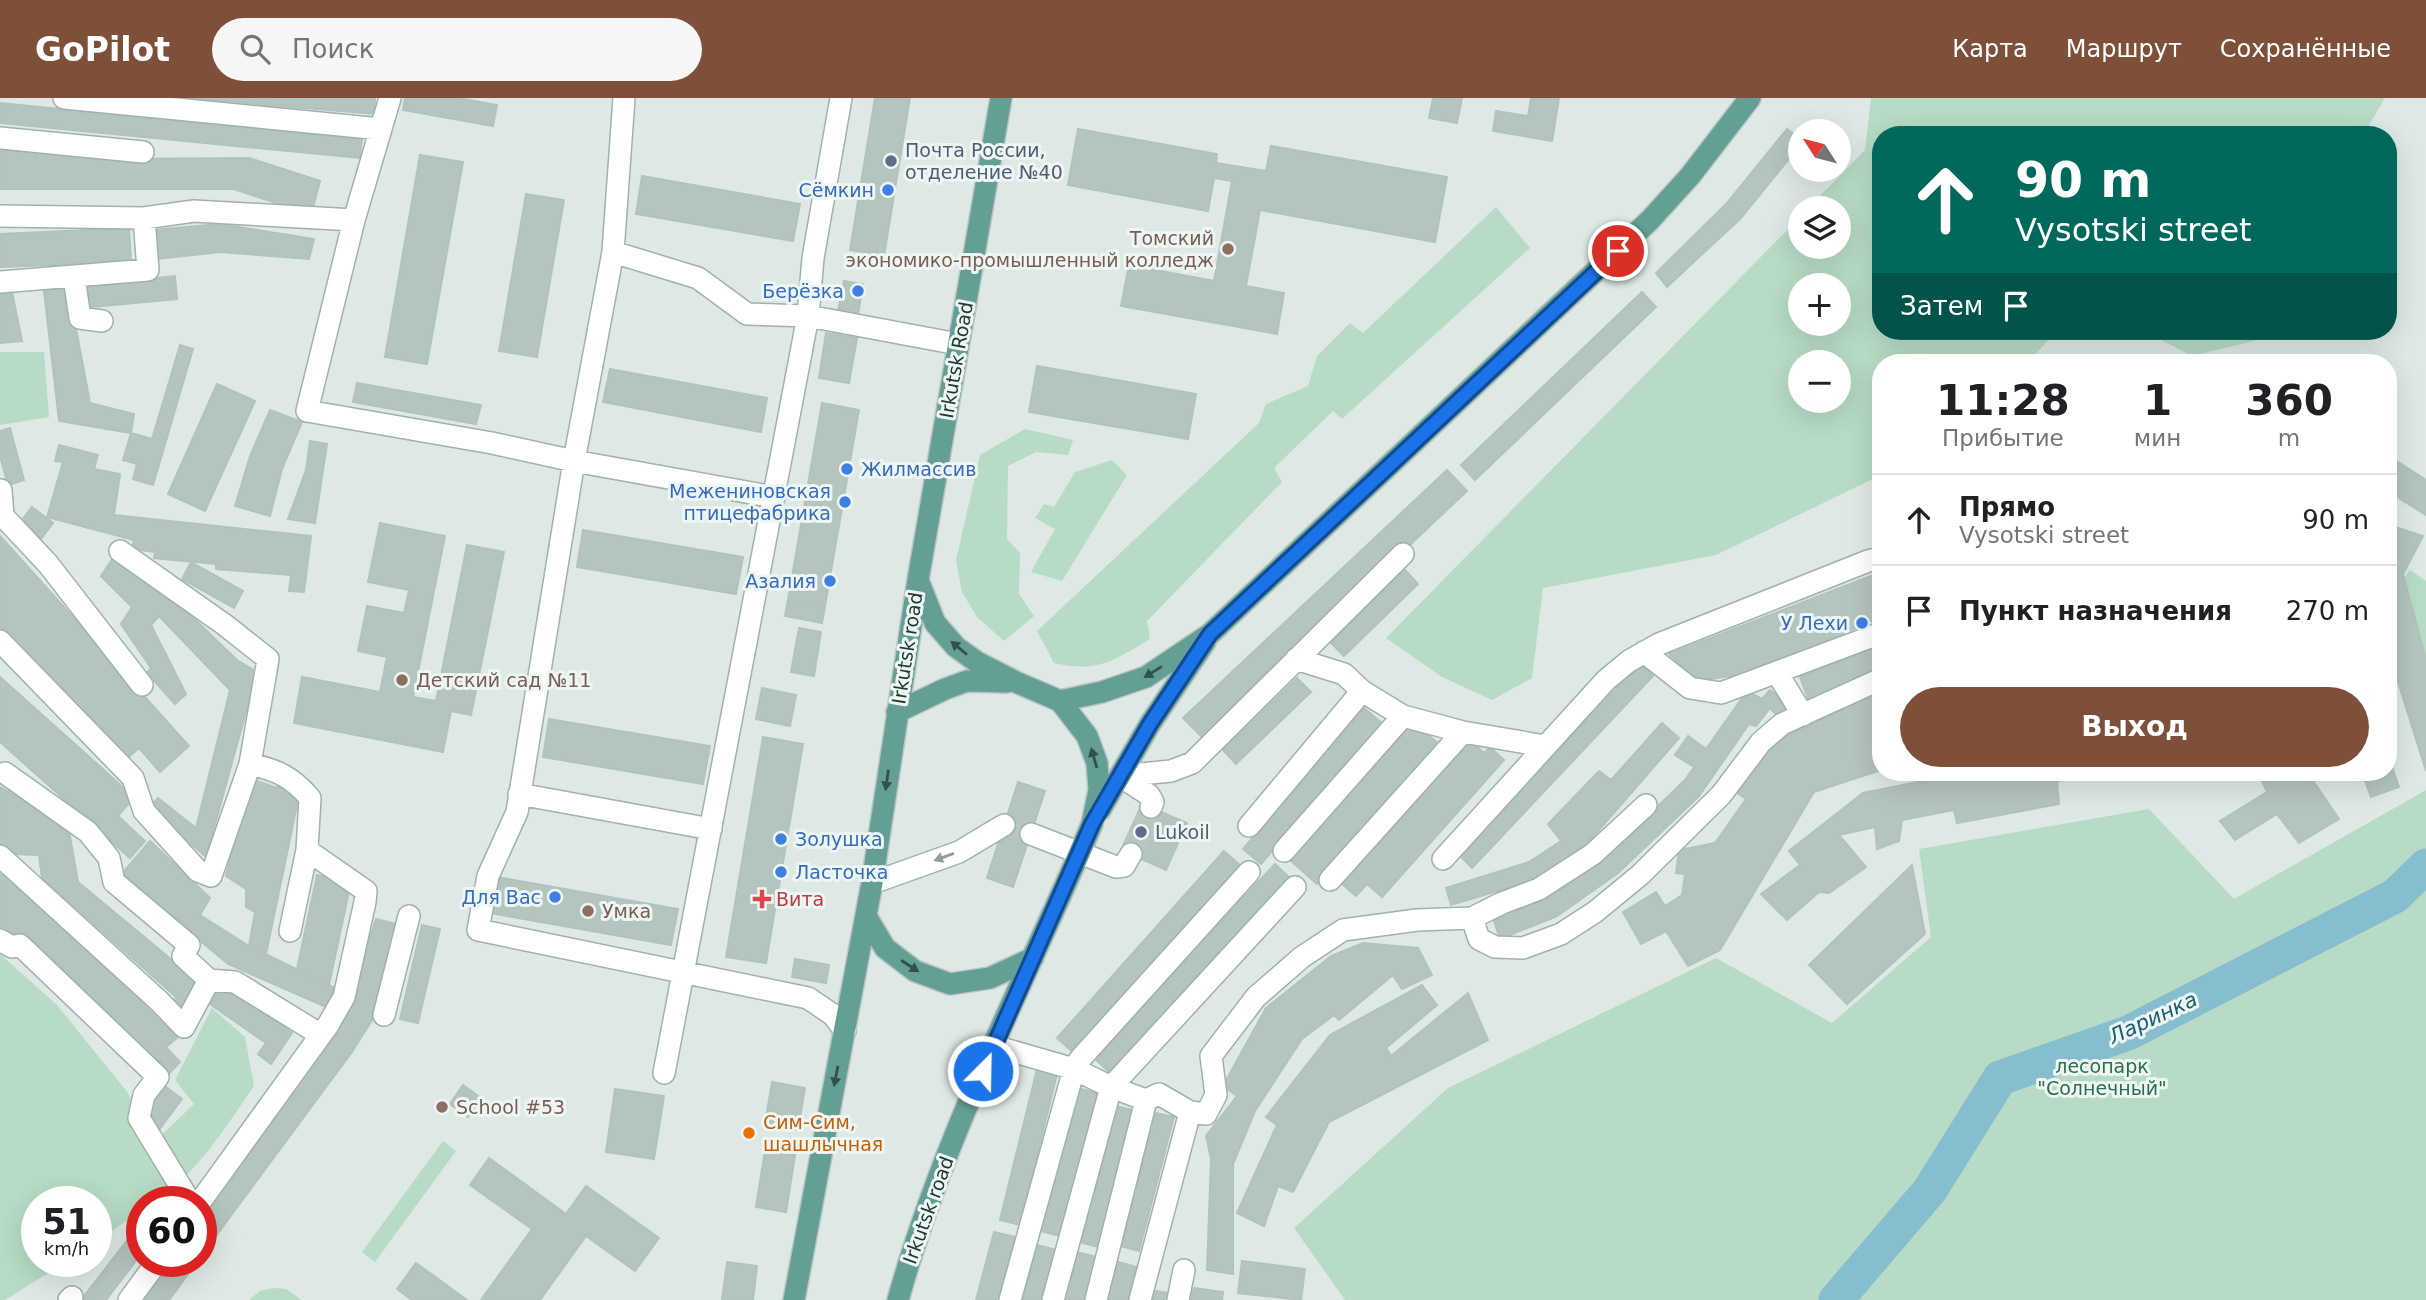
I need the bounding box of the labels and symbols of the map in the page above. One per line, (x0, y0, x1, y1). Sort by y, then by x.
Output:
north arrow (1788, 119, 1852, 182)
place label: Почта России, отделение №40 (905, 139, 1063, 183)
marker: Почта России, отделение №40 (883, 153, 899, 169)
place label: Сёмкин (798, 179, 874, 201)
marker: Сёмкин (880, 182, 896, 198)
pin (1588, 221, 1648, 281)
place label: Томский экономико-промышленный колледж (846, 227, 1214, 271)
marker: Томский экономико-промышленный колледж (1220, 241, 1236, 257)
place label: Берёзка (762, 280, 844, 302)
marker: Берёзка (850, 283, 866, 299)
street label: Irkutsk Road (935, 300, 977, 420)
place label: Жилмассив (861, 458, 976, 480)
marker: Жилмассив (839, 461, 855, 477)
place label: Межениновская птицефабрика (669, 480, 831, 524)
marker: Межениновская птицефабрика (837, 494, 853, 510)
place label: Азалия (745, 570, 816, 592)
marker: Азалия (822, 573, 838, 589)
street label: Irkutsk road (887, 590, 927, 706)
place label: У Лехи (1781, 612, 1848, 634)
marker: У Лехи (1854, 615, 1870, 631)
one-way arrow (951, 641, 968, 656)
one-way arrow (1143, 665, 1163, 678)
place label: Детский сад №11 (416, 669, 591, 691)
marker: Детский сад №11 (394, 672, 410, 688)
one-way arrow (1088, 747, 1099, 769)
one-way arrow (881, 769, 892, 791)
place label: Lukoil (1155, 821, 1210, 843)
marker: Lukoil (1133, 824, 1149, 840)
place label: Золушка (795, 828, 883, 850)
marker: Золушка (773, 831, 789, 847)
one-way arrow (933, 852, 954, 863)
place label: Ласточка (795, 861, 888, 883)
marker: Ласточка (773, 864, 789, 880)
place label: Для Вас (461, 886, 541, 908)
place label: Вита (776, 888, 824, 910)
marker: Для Вас (547, 889, 563, 905)
marker: Вита (754, 891, 770, 907)
place label: Умка (602, 900, 651, 922)
marker: Умка (580, 903, 596, 919)
one-way arrow (901, 959, 919, 973)
water label: Ларинка (2104, 987, 2201, 1049)
position arrow (946, 1034, 1020, 1108)
park label: лесопарк "Солнечный" (2037, 1055, 2167, 1099)
one-way arrow (830, 1065, 841, 1087)
place label: School #53 (456, 1096, 565, 1118)
marker: School #53 (434, 1099, 450, 1115)
place label: Сим-Сим, шашлычная (763, 1111, 883, 1155)
marker: Сим-Сим, шашлычная (741, 1125, 757, 1141)
street label: Irkutsk road (898, 1153, 958, 1267)
speed limit sign: 60 (126, 1186, 217, 1277)

